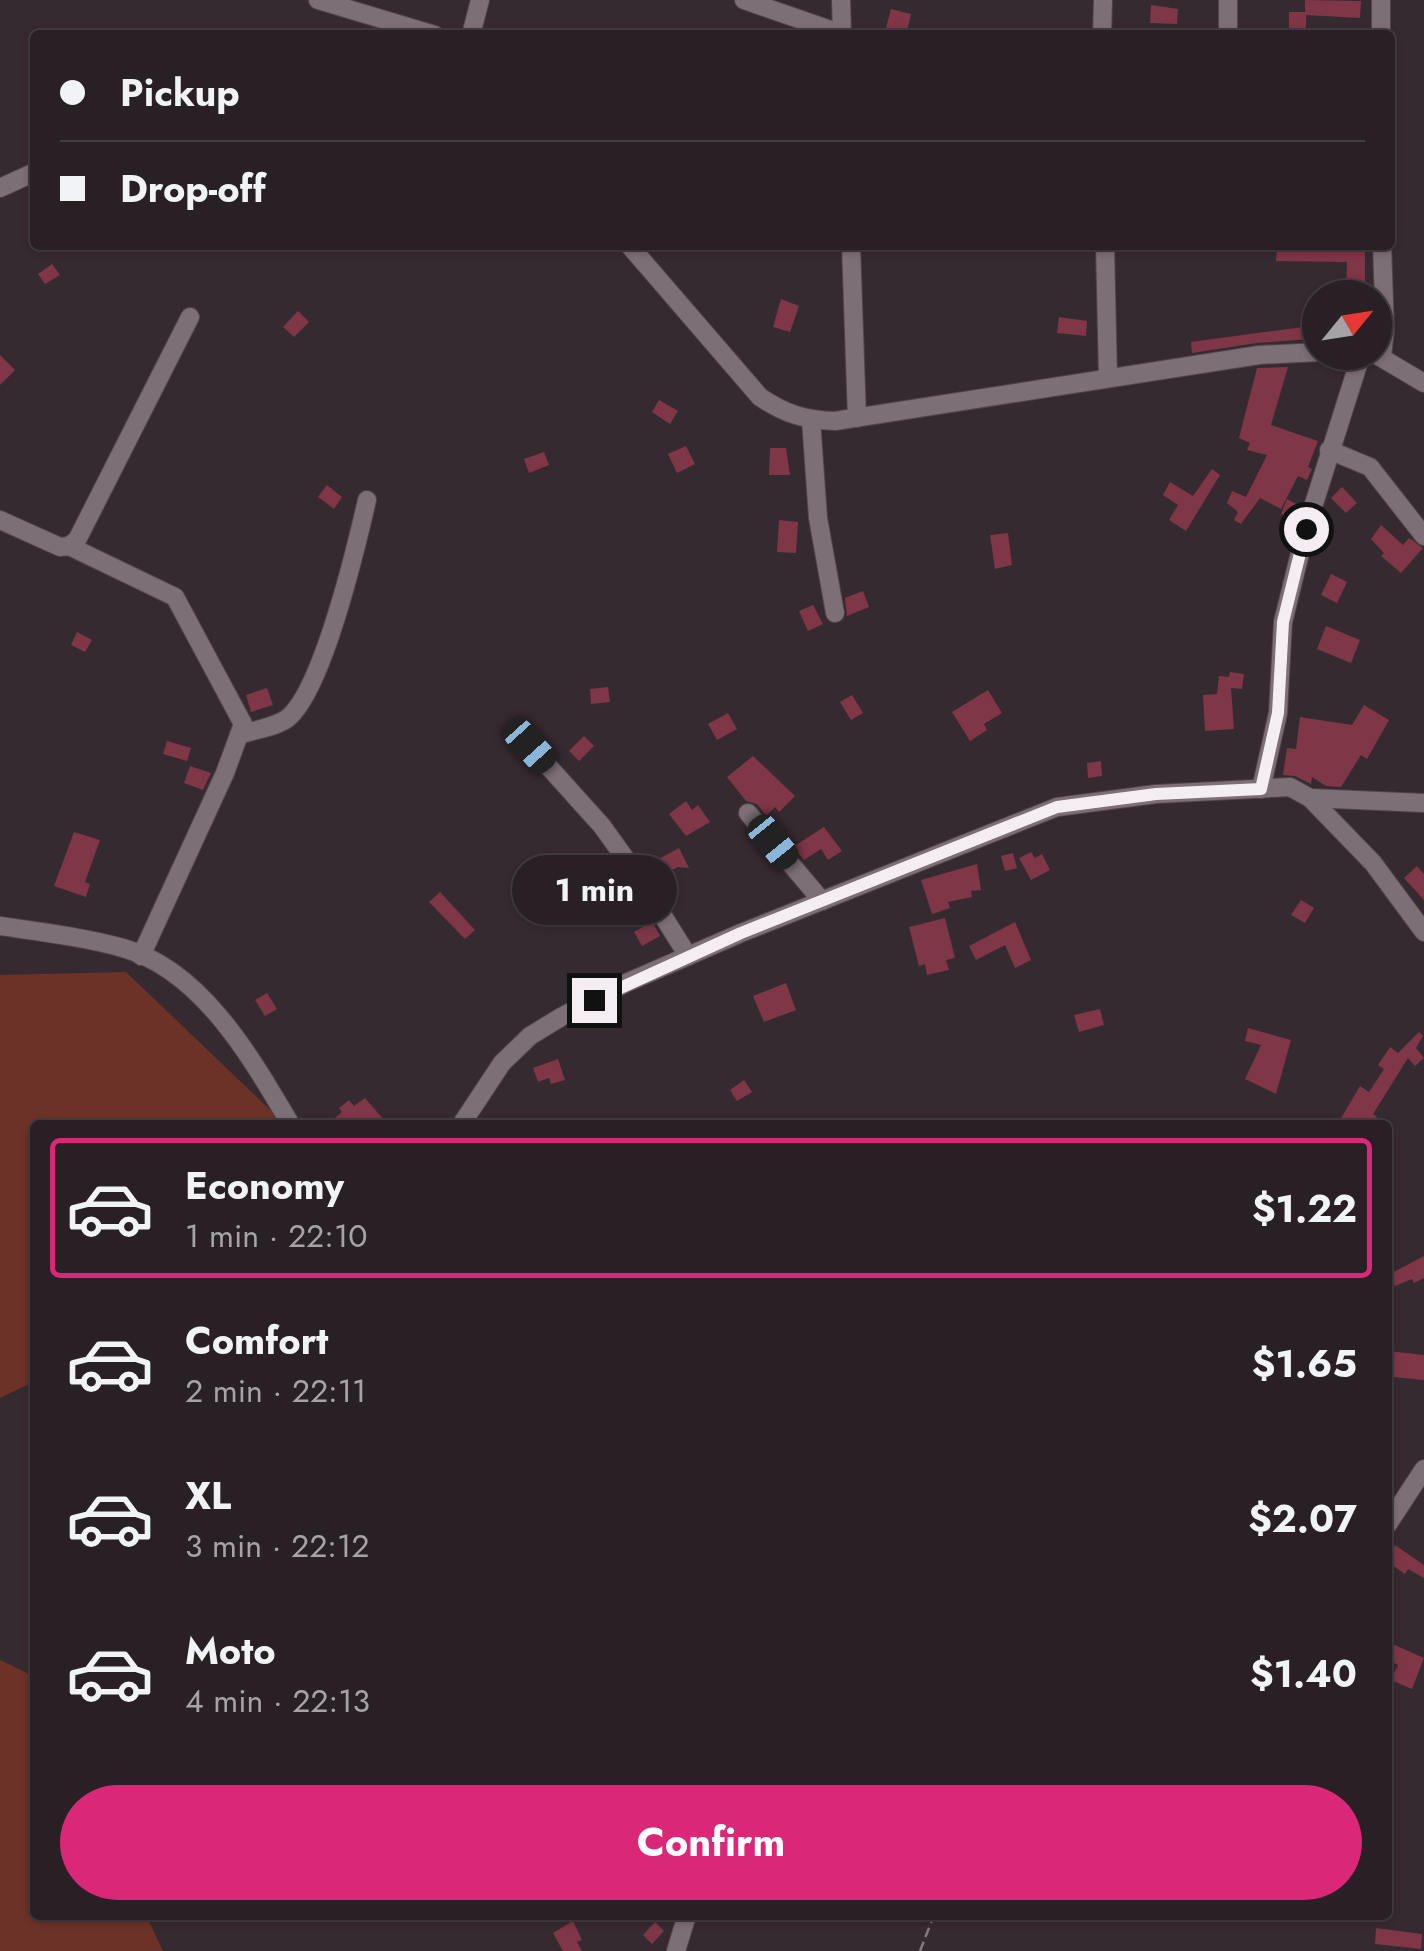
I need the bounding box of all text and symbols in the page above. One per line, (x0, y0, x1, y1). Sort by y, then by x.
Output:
text: Pickup (120, 65, 240, 120)
text: Drop-off (120, 161, 266, 216)
north arrow (1302, 280, 1392, 370)
map controls (1302, 280, 1392, 370)
route start (1284, 507, 1329, 552)
car (499, 714, 561, 778)
car (742, 809, 804, 875)
callout: 1 min (512, 855, 676, 925)
text: 1 min (555, 867, 634, 913)
route end (572, 978, 617, 1023)
text: Economy (185, 1158, 344, 1213)
icon: car (65, 1163, 155, 1253)
text: $1.22 (1252, 1181, 1357, 1236)
text: 1 min · 22:10 (185, 1213, 368, 1259)
text: Comfort (185, 1313, 328, 1368)
icon: car (65, 1318, 155, 1408)
text: $1.65 (1252, 1336, 1357, 1391)
text: 2 min · 22:11 (185, 1368, 367, 1414)
text: XL (185, 1468, 231, 1523)
icon: car (65, 1473, 155, 1563)
text: $2.07 (1248, 1491, 1357, 1546)
text: 3 min · 22:12 (185, 1523, 370, 1569)
text: Moto (185, 1623, 276, 1678)
icon: car (65, 1628, 155, 1718)
text: $1.40 (1250, 1646, 1357, 1701)
text: 4 min · 22:13 (185, 1678, 370, 1724)
button: Confirm (60, 1785, 1362, 1900)

